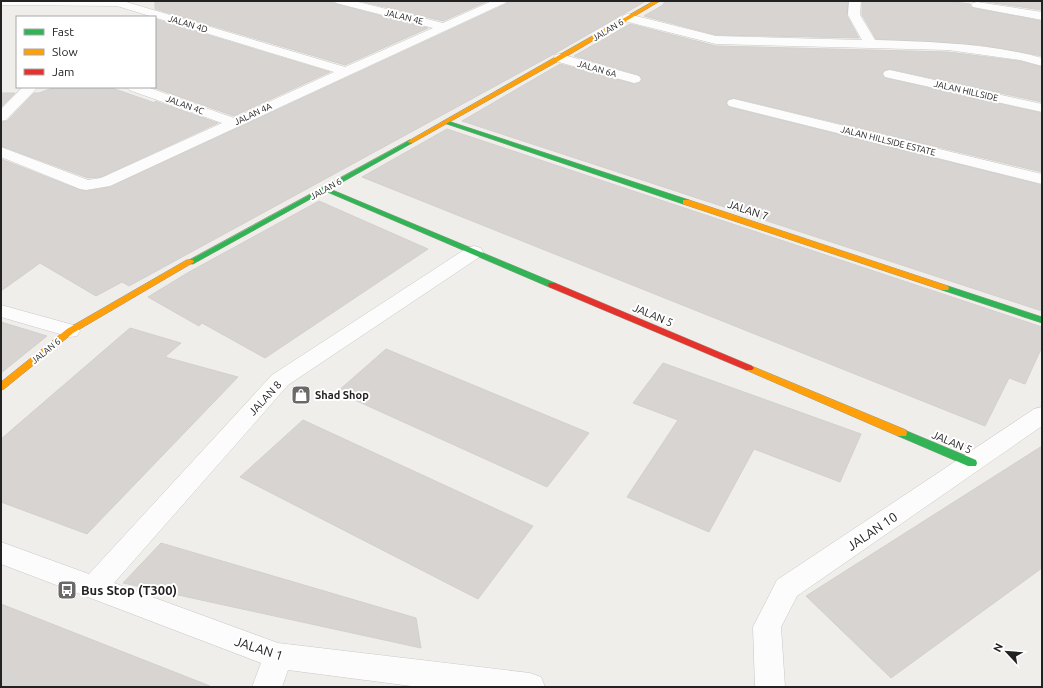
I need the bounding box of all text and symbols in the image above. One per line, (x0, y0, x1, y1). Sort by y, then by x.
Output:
street label: JALAN 4E (384, 7, 424, 27)
street label: JALAN 4D (167, 13, 209, 35)
legend (16, 16, 156, 88)
street label: JALAN 6 (591, 17, 625, 43)
text: Fast (52, 25, 74, 38)
text: Slow (52, 45, 78, 58)
street label: JALAN 6A (576, 59, 618, 79)
text: Jam (52, 65, 74, 78)
street label: JALAN HILLSIDE (933, 79, 999, 103)
street label: JALAN 4C (164, 93, 206, 117)
street label: JALAN 4A (233, 101, 274, 127)
street label: JALAN HILLSIDE ESTATE (840, 124, 936, 158)
street label: JALAN 6 (308, 176, 344, 202)
street label: JALAN 7 (726, 198, 770, 222)
street label: JALAN 5 (631, 301, 675, 329)
street label: JALAN 6 (29, 336, 63, 366)
street label: JALAN 8 (246, 378, 284, 418)
shop icon: Shad Shop (290, 384, 312, 406)
place label: Shad Shop (315, 389, 369, 401)
street label: JALAN 5 (930, 428, 974, 456)
street label: JALAN 10 (844, 509, 900, 553)
bus stop icon: Bus Stop (T300) (56, 579, 78, 601)
place label: Bus Stop (T300) (81, 583, 177, 598)
north arrow (987, 632, 1027, 672)
street label: JALAN 1 (233, 634, 285, 662)
text: N (991, 641, 1005, 654)

